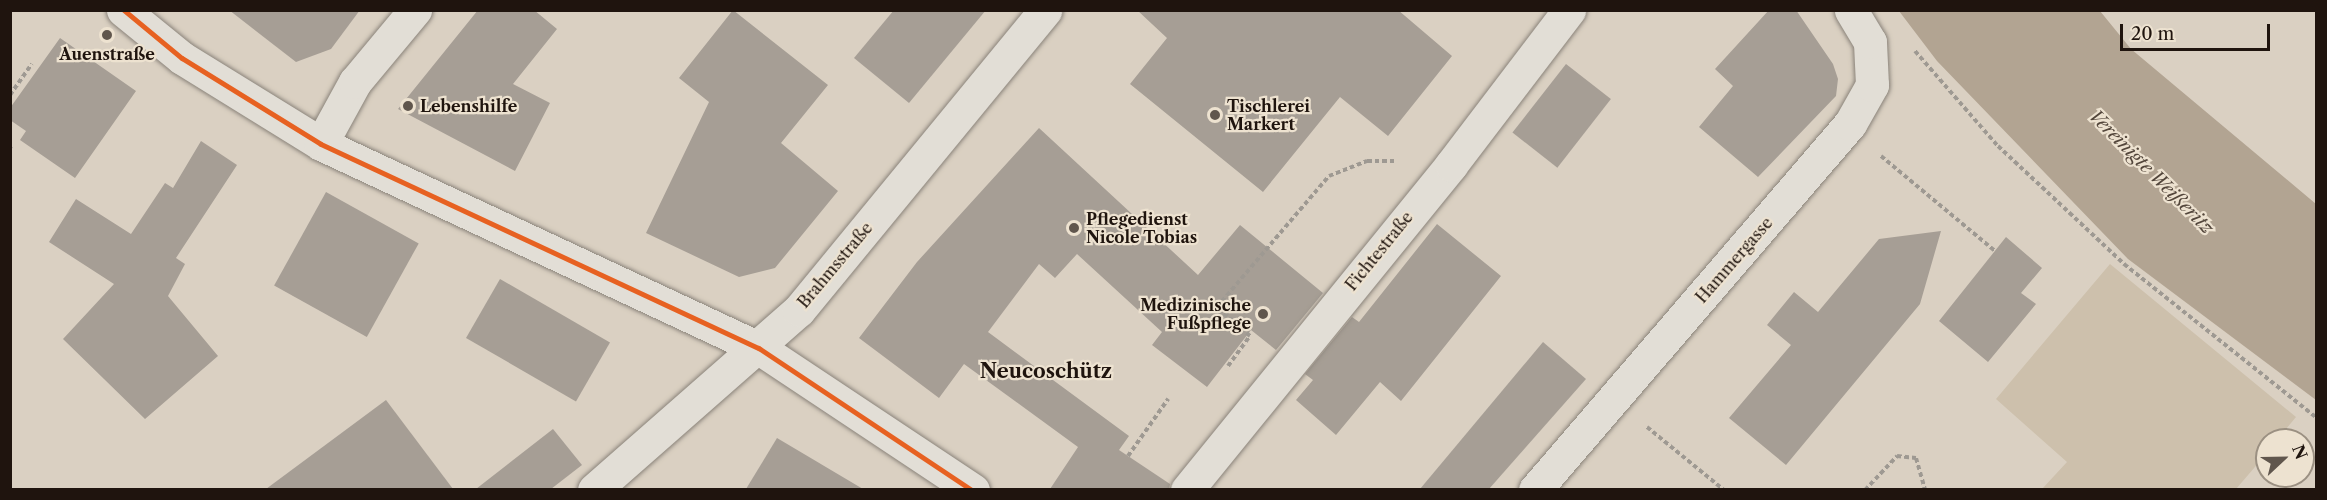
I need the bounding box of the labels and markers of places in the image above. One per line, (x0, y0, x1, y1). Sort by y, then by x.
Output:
marker: Auenstraße (100, 28, 114, 42)
place label: Auenstraße (59, 44, 155, 64)
place label: Lebenshilfe (420, 96, 517, 116)
place label: Tischlerei Markert (1227, 96, 1310, 134)
marker: Lebenshilfe (401, 99, 415, 113)
marker: Tischlerei Markert (1208, 108, 1222, 122)
place label: Pflegedienst Nicole Tobias (1086, 209, 1198, 247)
marker: Pflegedienst Nicole Tobias (1067, 221, 1081, 235)
place label: Medizinische Fußpflege (1140, 295, 1251, 333)
marker: Medizinische Fußpflege (1256, 307, 1270, 321)

